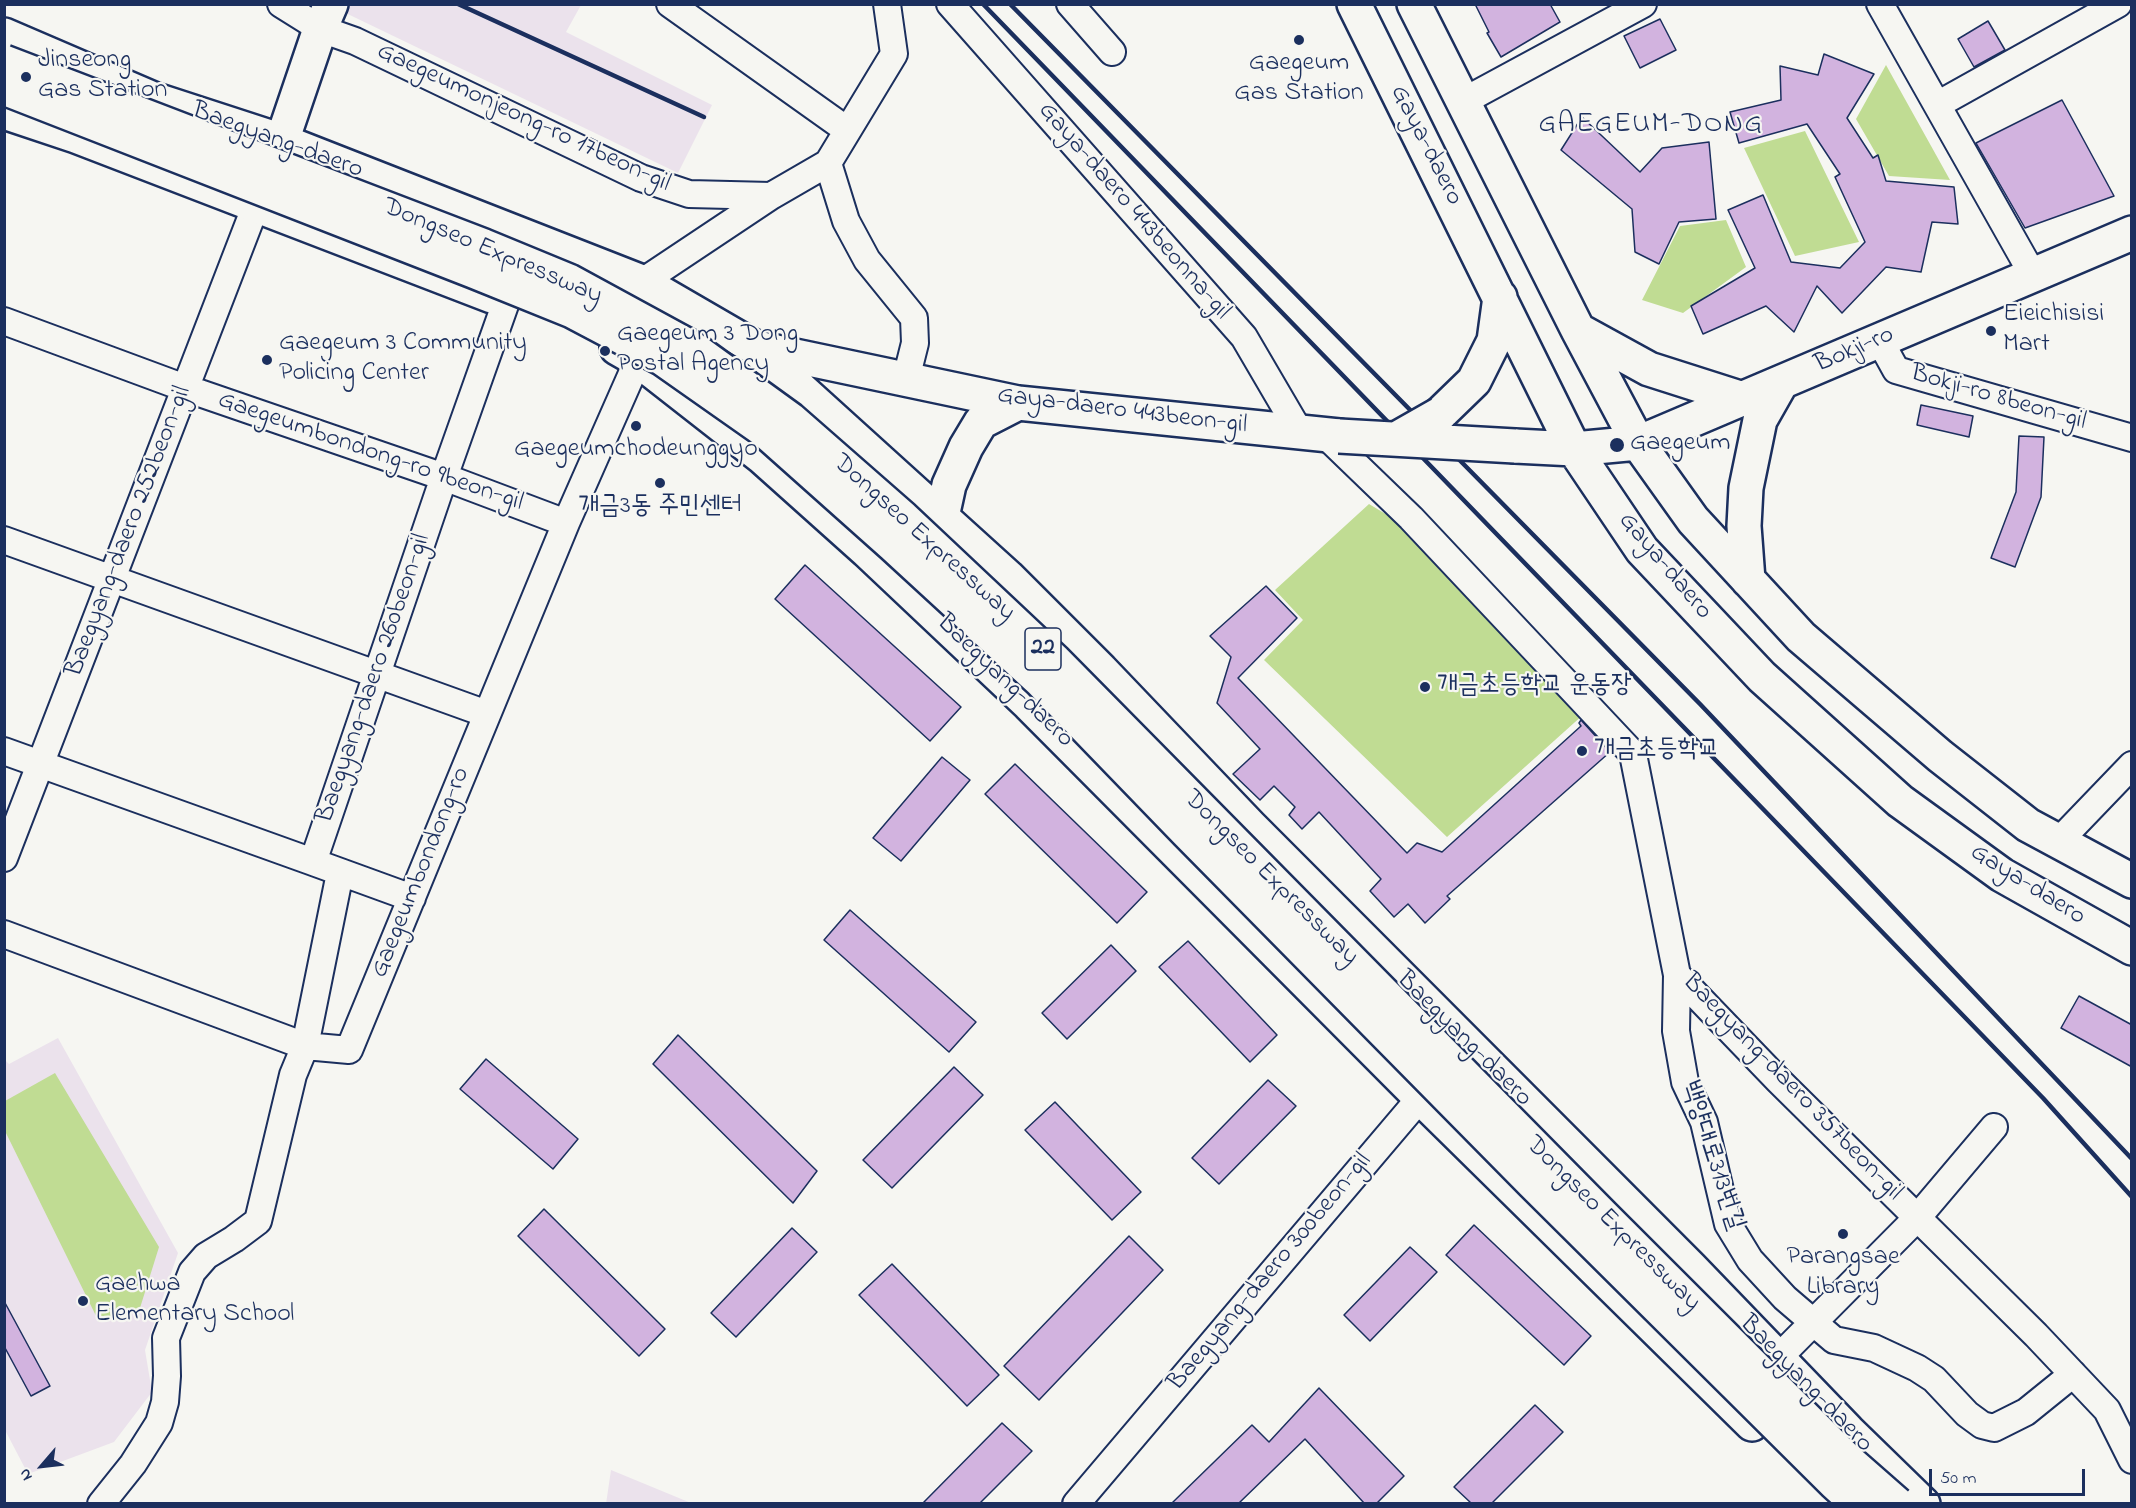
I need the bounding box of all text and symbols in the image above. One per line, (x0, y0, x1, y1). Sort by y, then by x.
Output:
marker: Gaegeum Gas Station (1292, 33, 1306, 47)
street label: Gaegeumonjeong-ro 17beon-gil (371, 37, 675, 201)
place label: Jinseong Gas Station (38, 46, 167, 107)
place label: Gaegeum Gas Station (1234, 49, 1364, 110)
marker: Jinseong Gas Station (19, 70, 33, 84)
street label: Gaya-daero (1381, 81, 1469, 211)
street label: Baegyang-daero (187, 97, 367, 187)
street label: Gaya-daero 443beonna-gil (1030, 97, 1236, 327)
district label: GAEGEUM-DONG (1539, 109, 1763, 143)
street label: Dongseo Expressway (378, 193, 606, 313)
place label: Eieichisisi Mart (2003, 300, 2104, 362)
place label: Gaegeum 3 Dong Postal Agency (617, 320, 798, 382)
street label: Bokji-ro (1811, 320, 1899, 382)
marker: Eieichisisi Mart (1984, 324, 1998, 338)
place label: Gaegeum 3 Community Policing Center (279, 329, 527, 390)
marker: Gaegeum 3 Dong Postal Agency (598, 344, 612, 358)
marker: Gaegeum 3 Community Policing Center (260, 353, 274, 367)
street label: Bokji-ro 8beon-gil (1907, 359, 2089, 439)
street label: Gaya-daero 443beon-gil (995, 381, 1249, 443)
street label: Baegyang-daero 252beon-gil (60, 382, 200, 682)
street label: Gaegeumbondong-ro 9beon-gil (213, 386, 527, 520)
marker: Gaegeumchodeunggyo (629, 419, 643, 433)
place label: Gaegeum (1630, 429, 1730, 461)
place label: Gaegeumchodeunggyo (514, 435, 758, 467)
marker: Gaegeum (1608, 436, 1626, 454)
street label: Dongseo Expressway (825, 449, 1021, 629)
marker: 개금3동 주민센터 (653, 476, 667, 490)
place label: 개금3동 주민센터 (578, 492, 742, 524)
street label: Gaya-daero (1610, 507, 1718, 627)
street label: Baegyang-daero 260beon-gil (311, 530, 439, 828)
street label: Baegyang-daero (929, 608, 1079, 756)
road number: 22 (1025, 628, 1061, 670)
place label: 개금초등학교 운동장 (1437, 671, 1632, 703)
marker: 개금초등학교 운동장 (1418, 680, 1432, 694)
place label: 개금초등학교 (1594, 735, 1720, 767)
marker: 개금초등학교 (1575, 744, 1589, 758)
street label: Gaegeumbondong-ro (366, 763, 478, 983)
street label: Dongseo Expressway (1176, 785, 1364, 973)
street label: Gaya-daero (1963, 838, 2091, 934)
street label: Baegyang-daero (1388, 965, 1538, 1115)
street label: Baegyang-daero 357beon-gil (1674, 968, 1908, 1208)
street label: 백양대로313번길 (1672, 1077, 1750, 1235)
street label: Dongseo Expressway (1518, 1131, 1706, 1319)
street label: Baegyang-daero 300beon-gil (1162, 1148, 1380, 1398)
marker: Parangsae Library (1836, 1227, 1850, 1241)
place label: Parangsae Library (1786, 1243, 1900, 1304)
place label: Gaehwa Elementary School (95, 1270, 294, 1332)
marker: Gaehwa Elementary School (76, 1294, 90, 1308)
street label: Baegyang-daero (1731, 1310, 1879, 1460)
north arrow (12, 1436, 72, 1496)
scale bar (1932, 1457, 2088, 1495)
text: N (13, 1464, 39, 1485)
text: 50 m (1940, 1466, 1977, 1492)

